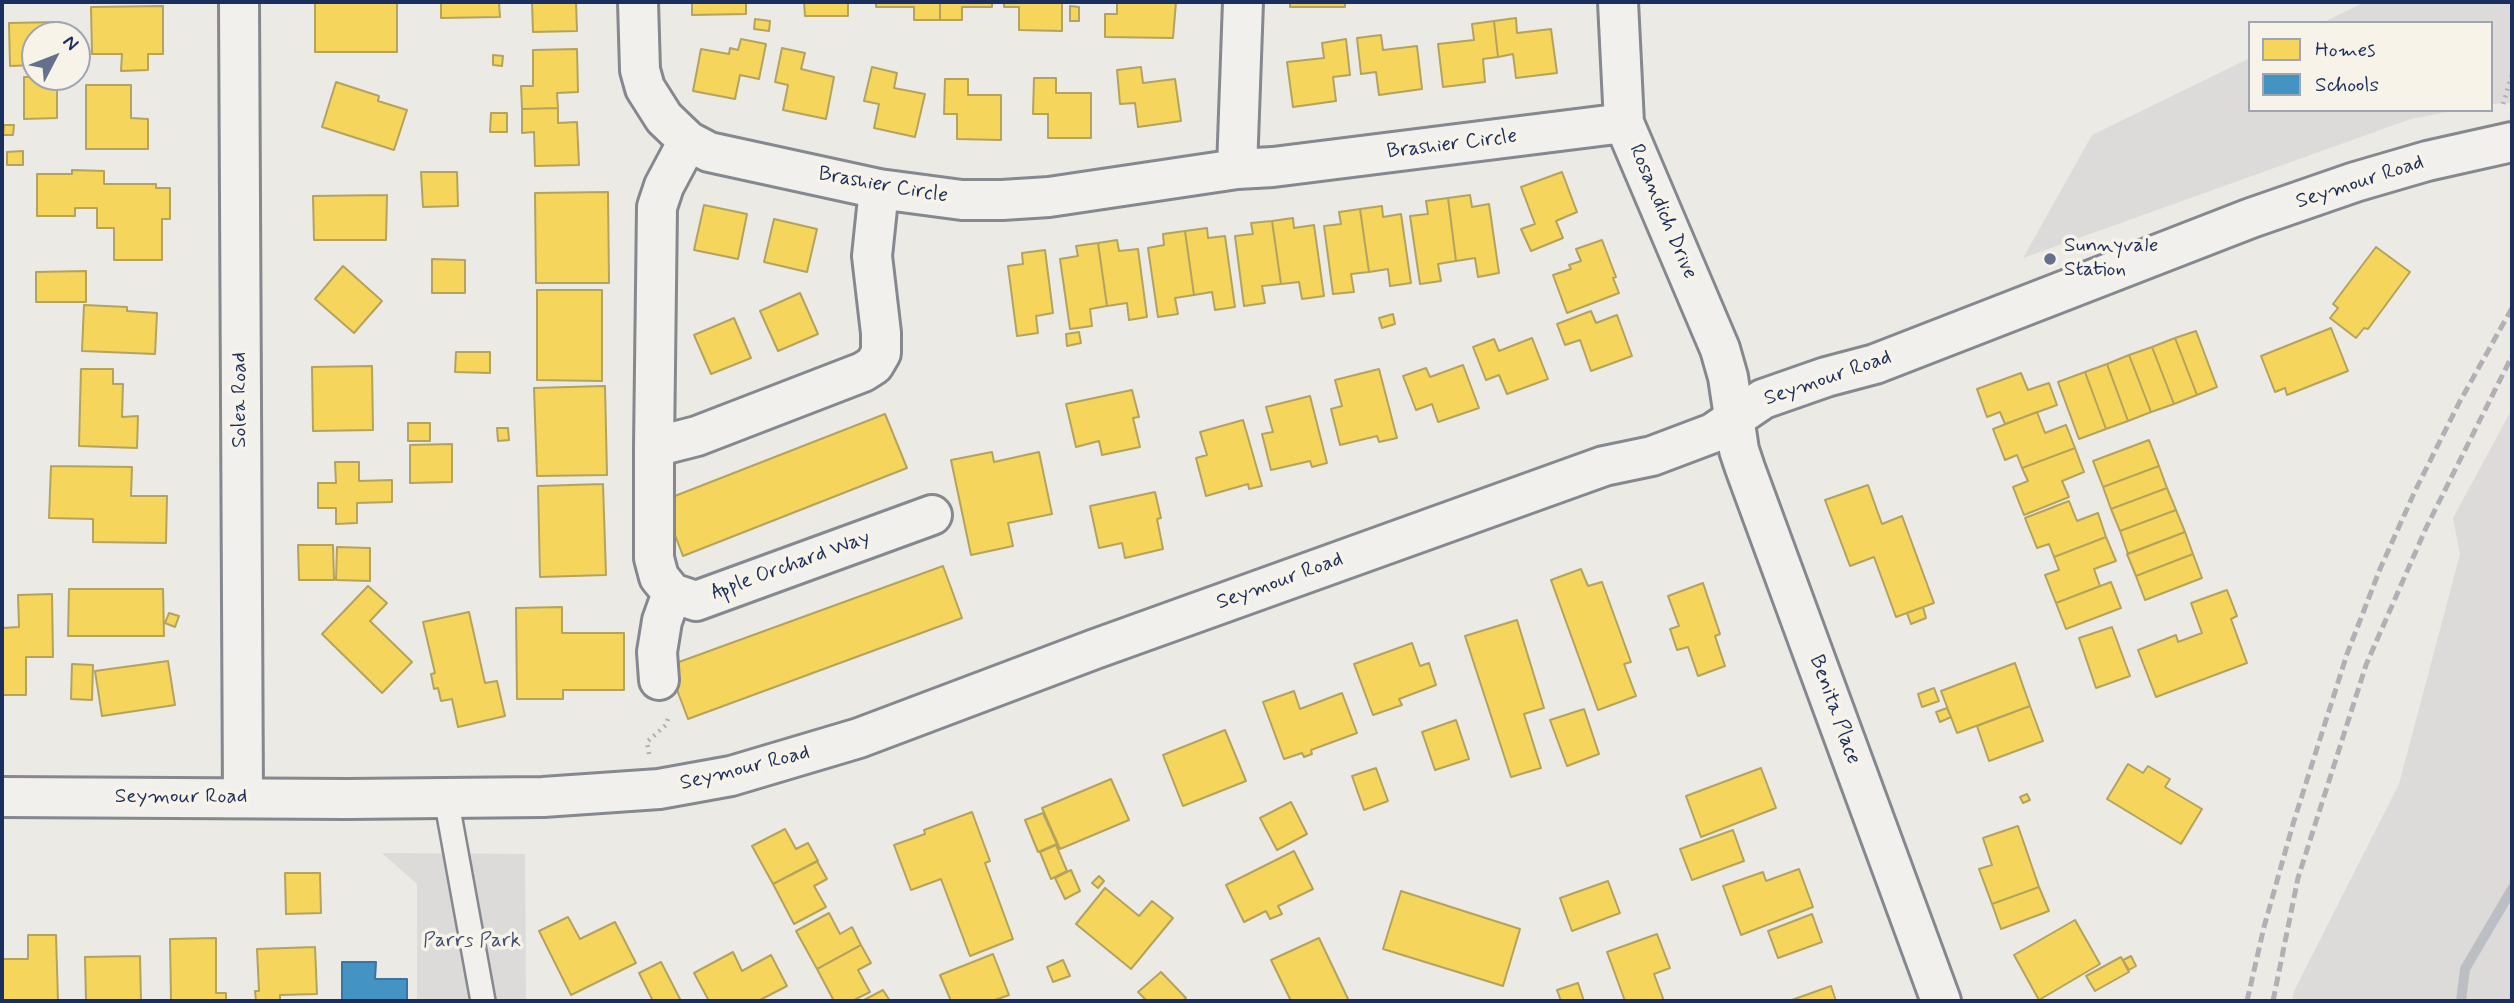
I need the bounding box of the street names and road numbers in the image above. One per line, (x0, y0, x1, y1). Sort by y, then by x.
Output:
street label: Brashier Circle (1385, 125, 1519, 165)
street label: Rosandich Drive (1622, 141, 1702, 283)
street label: Seymour Road (2293, 151, 2427, 215)
street label: Brashier Circle (816, 162, 950, 210)
street label: Seymour Road (1761, 345, 1895, 413)
street label: Solea Road (228, 352, 254, 448)
street label: Apple Orchard Way (708, 526, 874, 606)
street label: Seymour Road (1213, 547, 1347, 617)
street label: Benita Place (1803, 652, 1865, 768)
street label: Seymour Road (678, 741, 812, 797)
street label: Seymour Road (115, 785, 247, 811)

